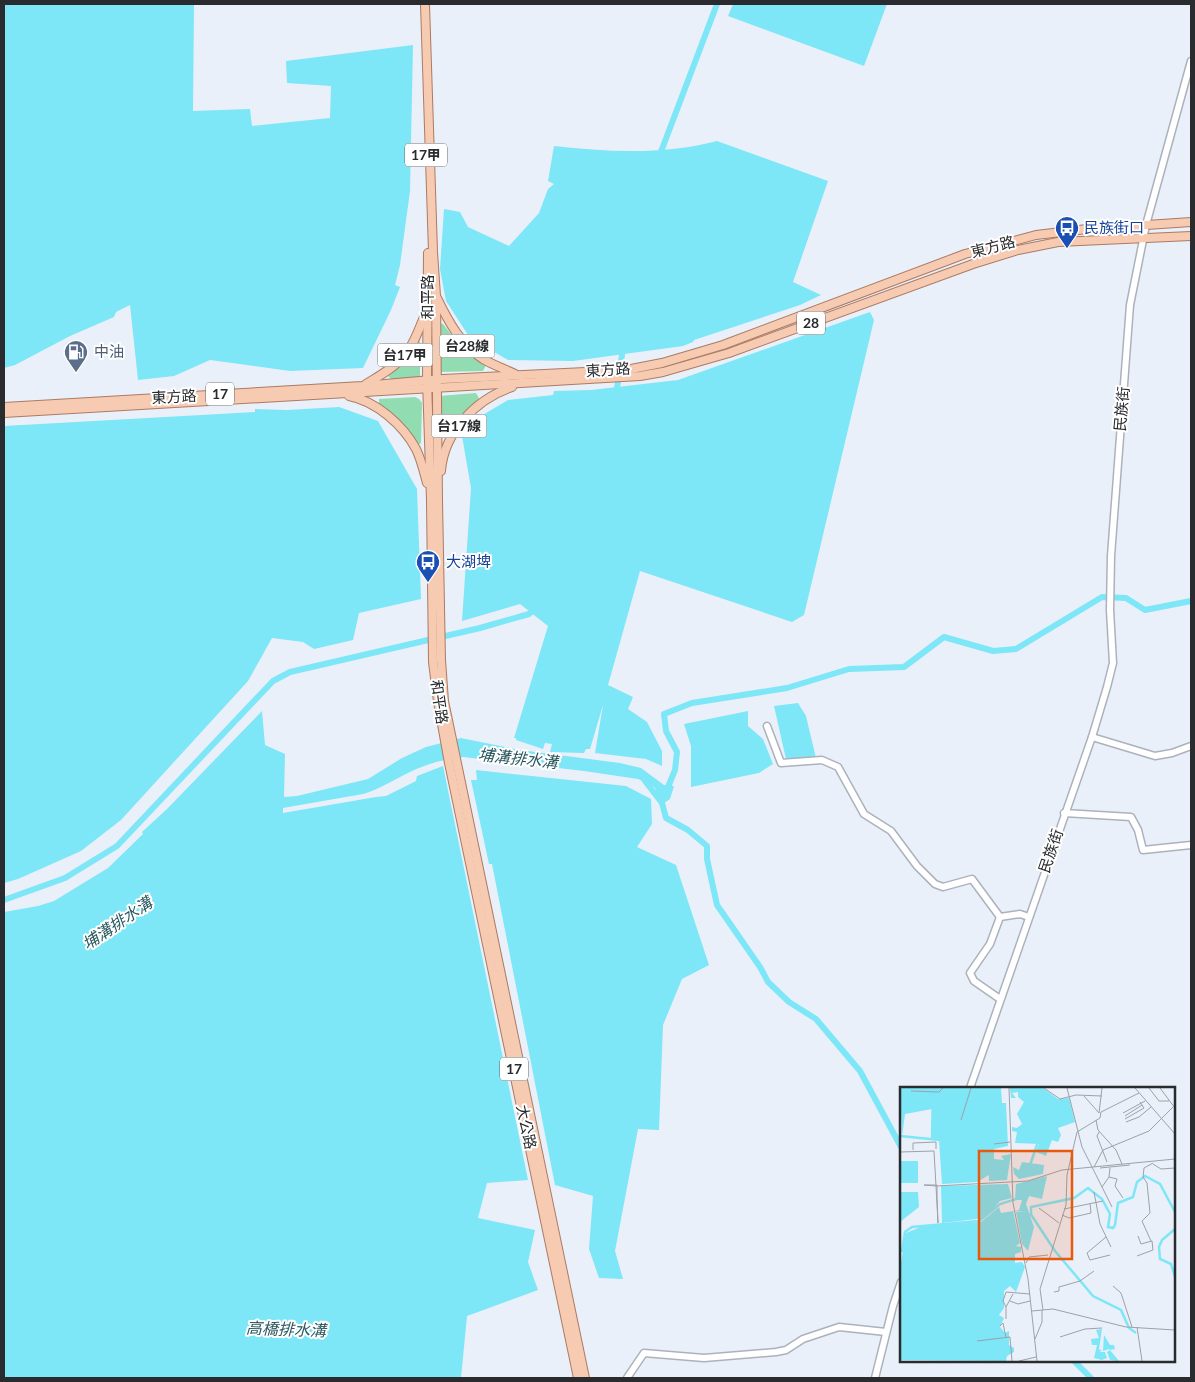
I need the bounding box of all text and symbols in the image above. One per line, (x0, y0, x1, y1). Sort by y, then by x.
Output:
road number: 17甲 (405, 144, 447, 166)
bus stop icon: 民族街口 (1054, 215, 1080, 249)
place label: 民族街口 (1084, 218, 1144, 236)
street label: 東方路 (969, 232, 1017, 261)
street label: 和平路 (418, 274, 436, 320)
road number: 28 (797, 312, 825, 334)
road number: 台28線 (440, 334, 494, 358)
fuel station icon: 中油 (63, 339, 89, 373)
place label: 中油 (94, 342, 124, 360)
road number: 台17甲 (378, 344, 432, 366)
street label: 東方路 (585, 358, 631, 380)
road number: 17 (206, 382, 234, 406)
street label: 東方路 (151, 386, 197, 406)
street label: 民族街 (1110, 386, 1132, 432)
road number: 台17線 (432, 414, 486, 438)
bus stop icon: 大湖埤 (415, 549, 441, 583)
place label: 大湖埤 (446, 552, 491, 570)
street label: 和平路 (428, 678, 452, 725)
water label: 埔溝排水溝 (477, 744, 561, 771)
street label: 民族街 (1034, 826, 1066, 875)
water label: 埔溝排水溝 (78, 891, 157, 953)
road number: 17 (500, 1058, 528, 1080)
inset map (900, 1087, 1175, 1362)
street label: 大公路 (513, 1103, 540, 1151)
water label: 高橋排水溝 (246, 1318, 328, 1339)

